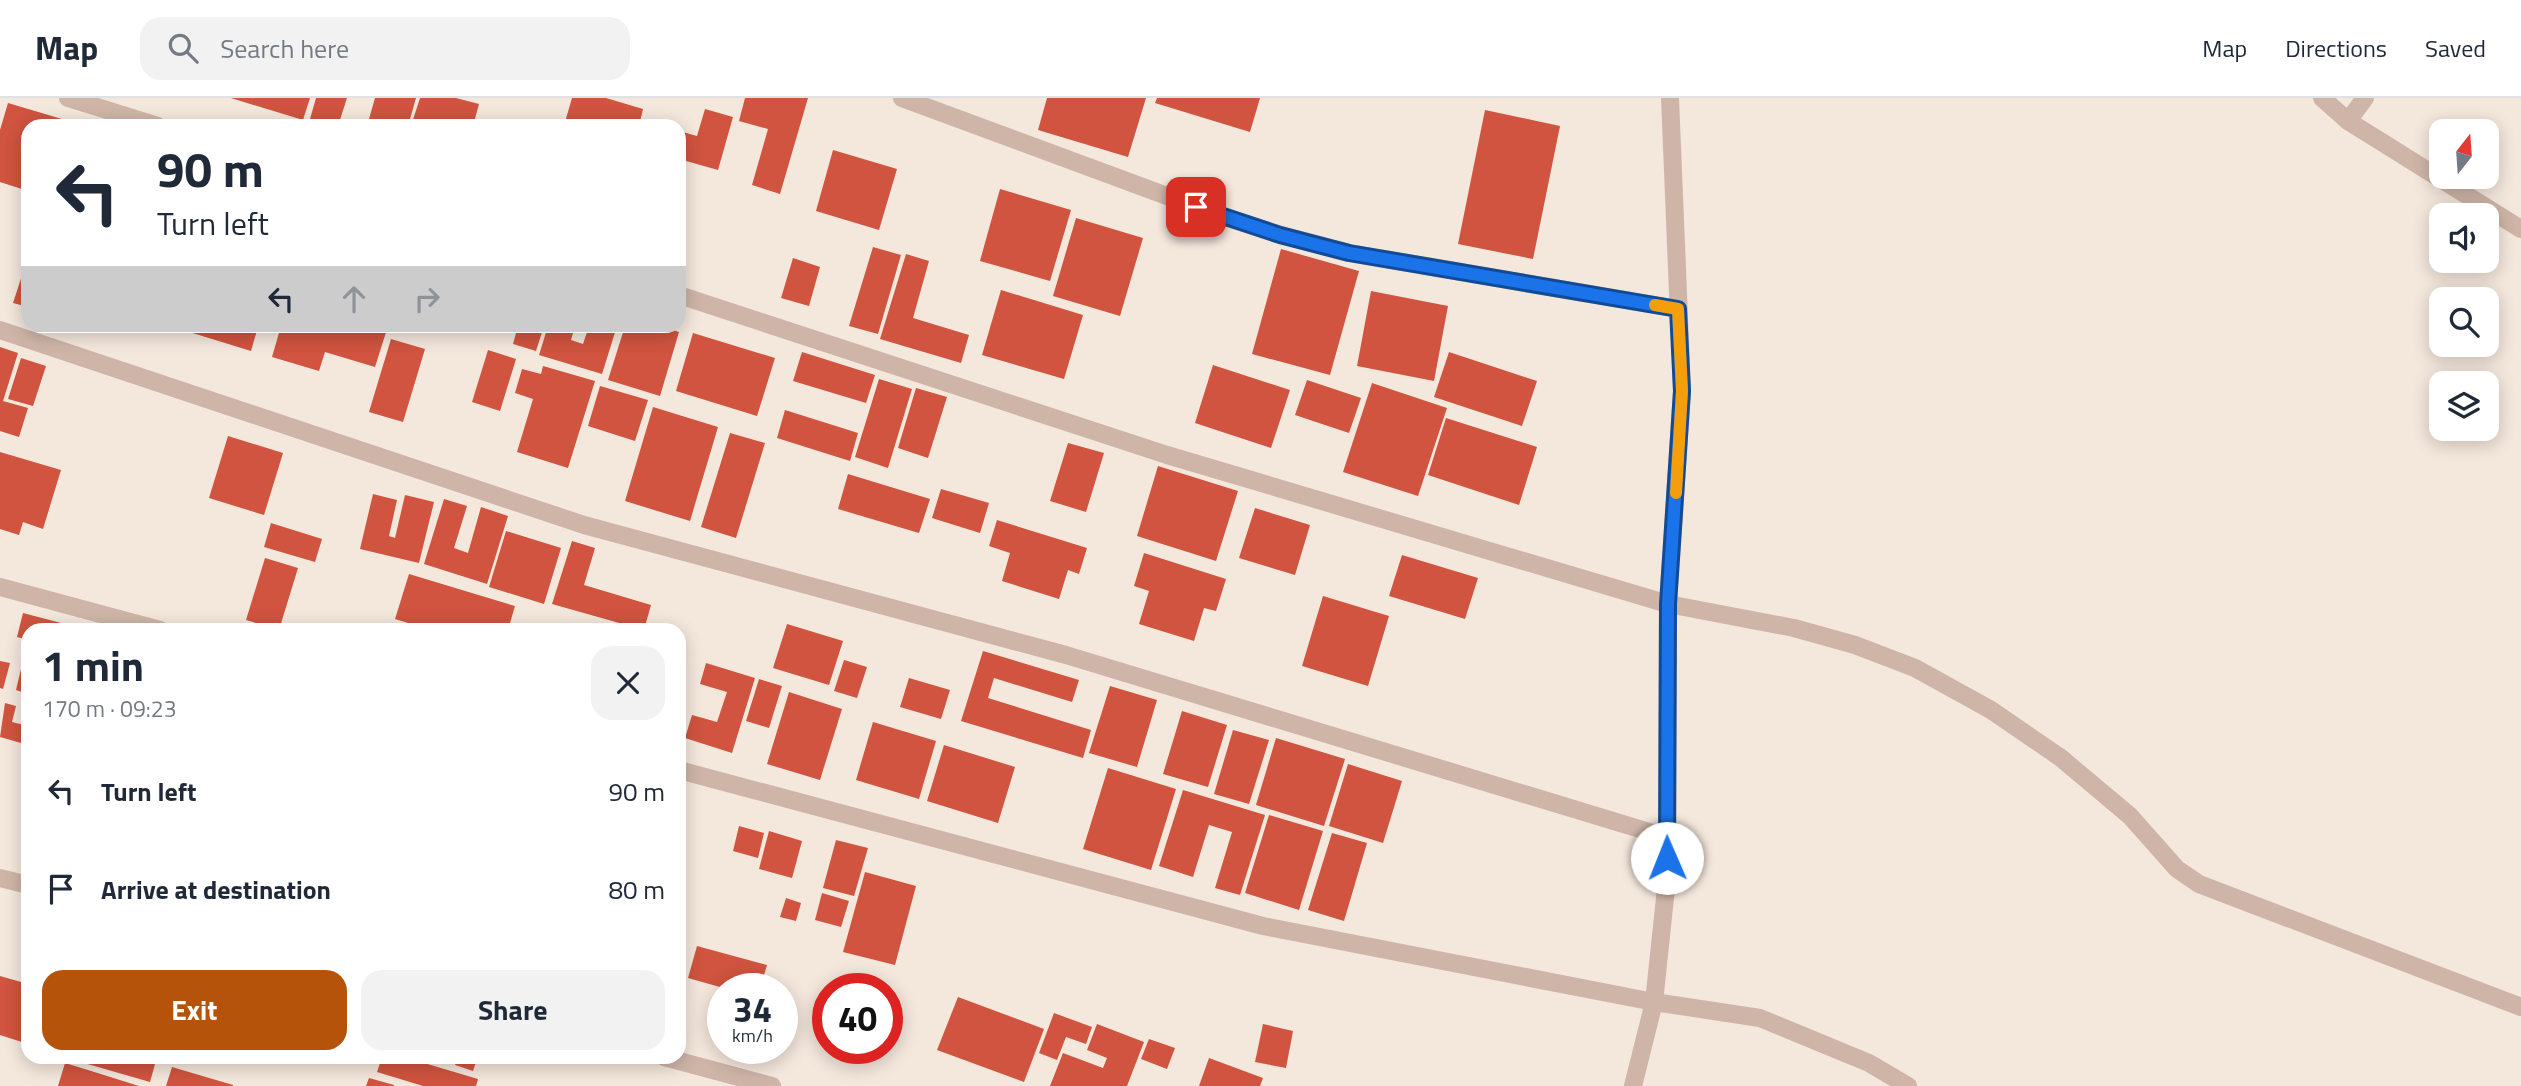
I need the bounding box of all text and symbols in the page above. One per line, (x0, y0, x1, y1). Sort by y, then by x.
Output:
search box (140, 17, 630, 80)
text: Map (35, 23, 98, 73)
icon: search (164, 29, 202, 67)
text: Search here (220, 29, 349, 68)
text: Map (2202, 30, 2247, 66)
text: Directions (2285, 30, 2387, 66)
text: Saved (2425, 30, 2486, 66)
north arrow (2429, 119, 2499, 189)
map controls (2429, 119, 2499, 441)
text: 90 m (157, 131, 264, 206)
icon: left (42, 147, 133, 238)
pin (1166, 177, 1226, 237)
icon: arrive (1177, 188, 1215, 226)
text: Turn left (157, 199, 269, 247)
button: sound (2429, 203, 2499, 273)
icon: left (262, 280, 300, 318)
icon: ahead (335, 280, 373, 318)
icon: right (408, 280, 446, 318)
button: search (2429, 287, 2499, 357)
button: layers (2429, 371, 2499, 441)
text: 1 min (42, 633, 144, 697)
button: close (591, 646, 665, 720)
text: 170 m · 09:23 (42, 691, 177, 726)
icon: left (42, 772, 80, 810)
text: Turn left (101, 772, 196, 811)
text: 90 m (608, 772, 665, 811)
position arrow (1630, 821, 1704, 895)
icon: arrive (42, 870, 80, 908)
text: Arrive at destination (101, 870, 331, 909)
text: 80 m (608, 870, 665, 909)
button: Exit (42, 970, 347, 1050)
button: Share (361, 970, 665, 1050)
speed limit sign: 40 (812, 973, 903, 1064)
text: 34 (733, 982, 772, 1036)
text: km/h (732, 1022, 773, 1049)

